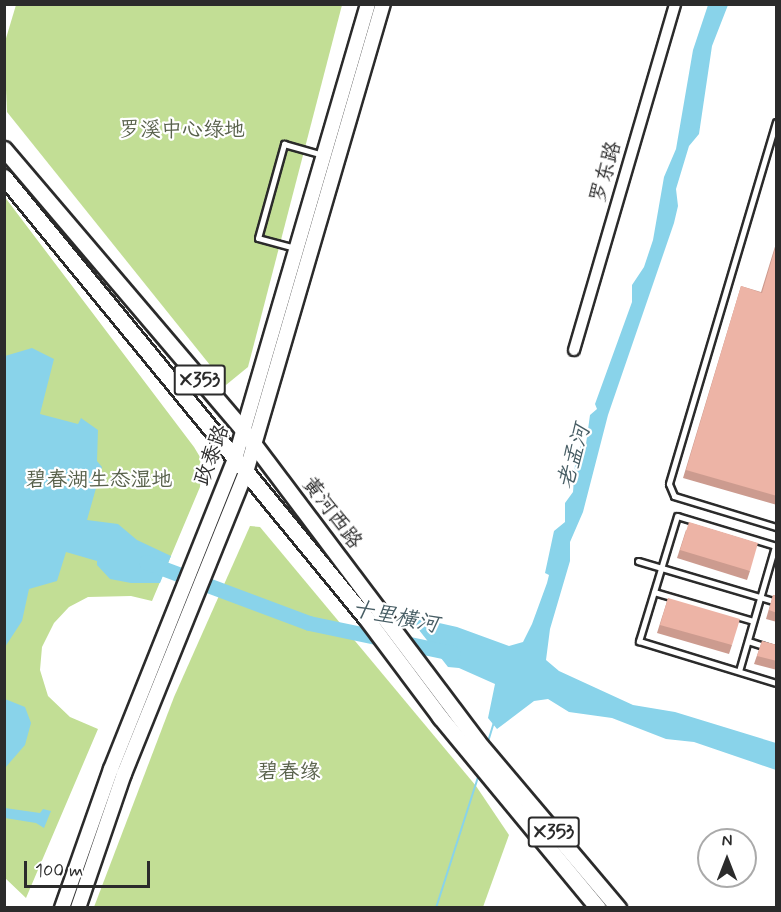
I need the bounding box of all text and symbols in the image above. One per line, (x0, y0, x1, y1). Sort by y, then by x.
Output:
park label: 罗溪中心绿地 (119, 117, 245, 143)
street label: 罗东路 (585, 138, 627, 206)
road number: X353 (173, 363, 227, 397)
street label: 政泰路 (189, 421, 235, 489)
water label: 老孟河 (553, 422, 597, 492)
park label: 碧春湖生态湿地 (26, 467, 172, 493)
street label: 黄河西路 (297, 472, 367, 554)
water label: 十里横河 (349, 597, 441, 639)
park label: 碧春缘 (258, 759, 320, 785)
road number: X353 (527, 815, 581, 849)
north arrow (697, 828, 757, 888)
text: N (722, 831, 732, 852)
scale bar (27, 849, 153, 887)
text: 100 m (35, 859, 83, 883)

